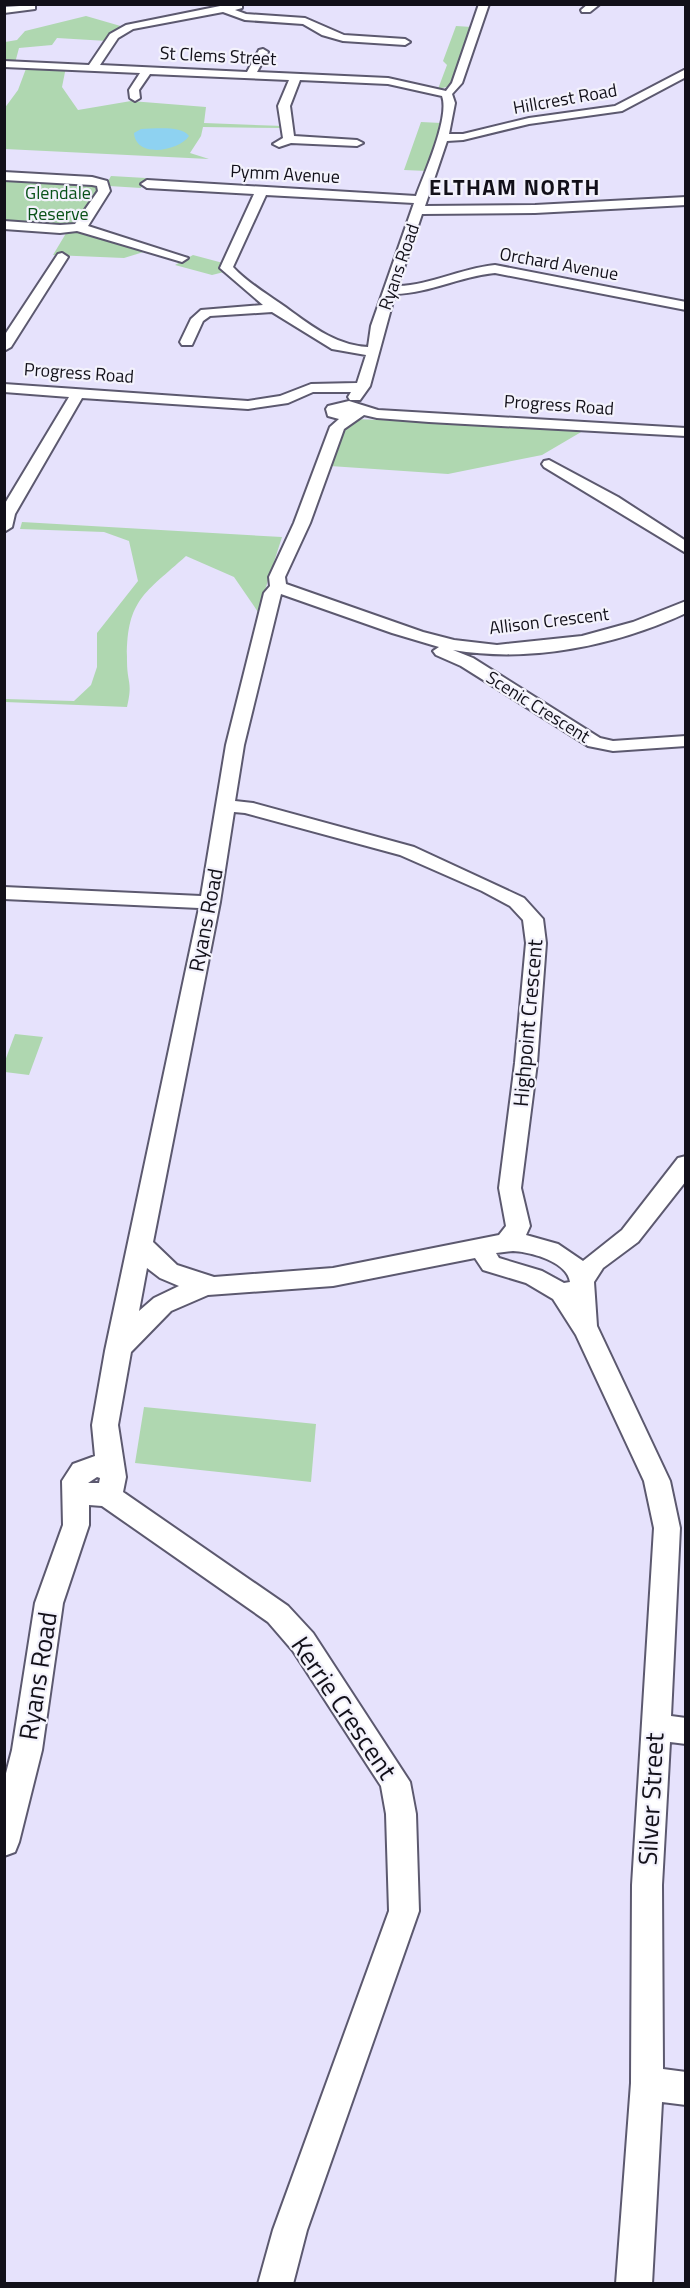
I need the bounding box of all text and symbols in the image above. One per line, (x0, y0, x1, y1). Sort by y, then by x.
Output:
street label: St Clems Street (159, 39, 278, 72)
street label: Hillcrest Road (511, 76, 619, 121)
street label: Pymm Avenue (230, 157, 341, 190)
district label: ELTHAM NORTH (429, 170, 601, 204)
park label: Glendale Reserve (25, 179, 91, 227)
street label: Ryans Road (371, 220, 426, 314)
street label: Orchard Avenue (498, 240, 621, 287)
street label: Progress Road (23, 355, 135, 390)
street label: Progress Road (503, 387, 615, 422)
street label: Allison Crescent (488, 600, 611, 641)
street label: Scenic Crescent (481, 664, 596, 750)
street label: Ryans Road (179, 865, 231, 974)
street label: Highpoint Crescent (504, 937, 550, 1108)
street label: Ryans Road (8, 1609, 67, 1743)
street label: Kerrie Crescent (282, 1628, 407, 1787)
street label: Silver Street (628, 1732, 673, 1866)

